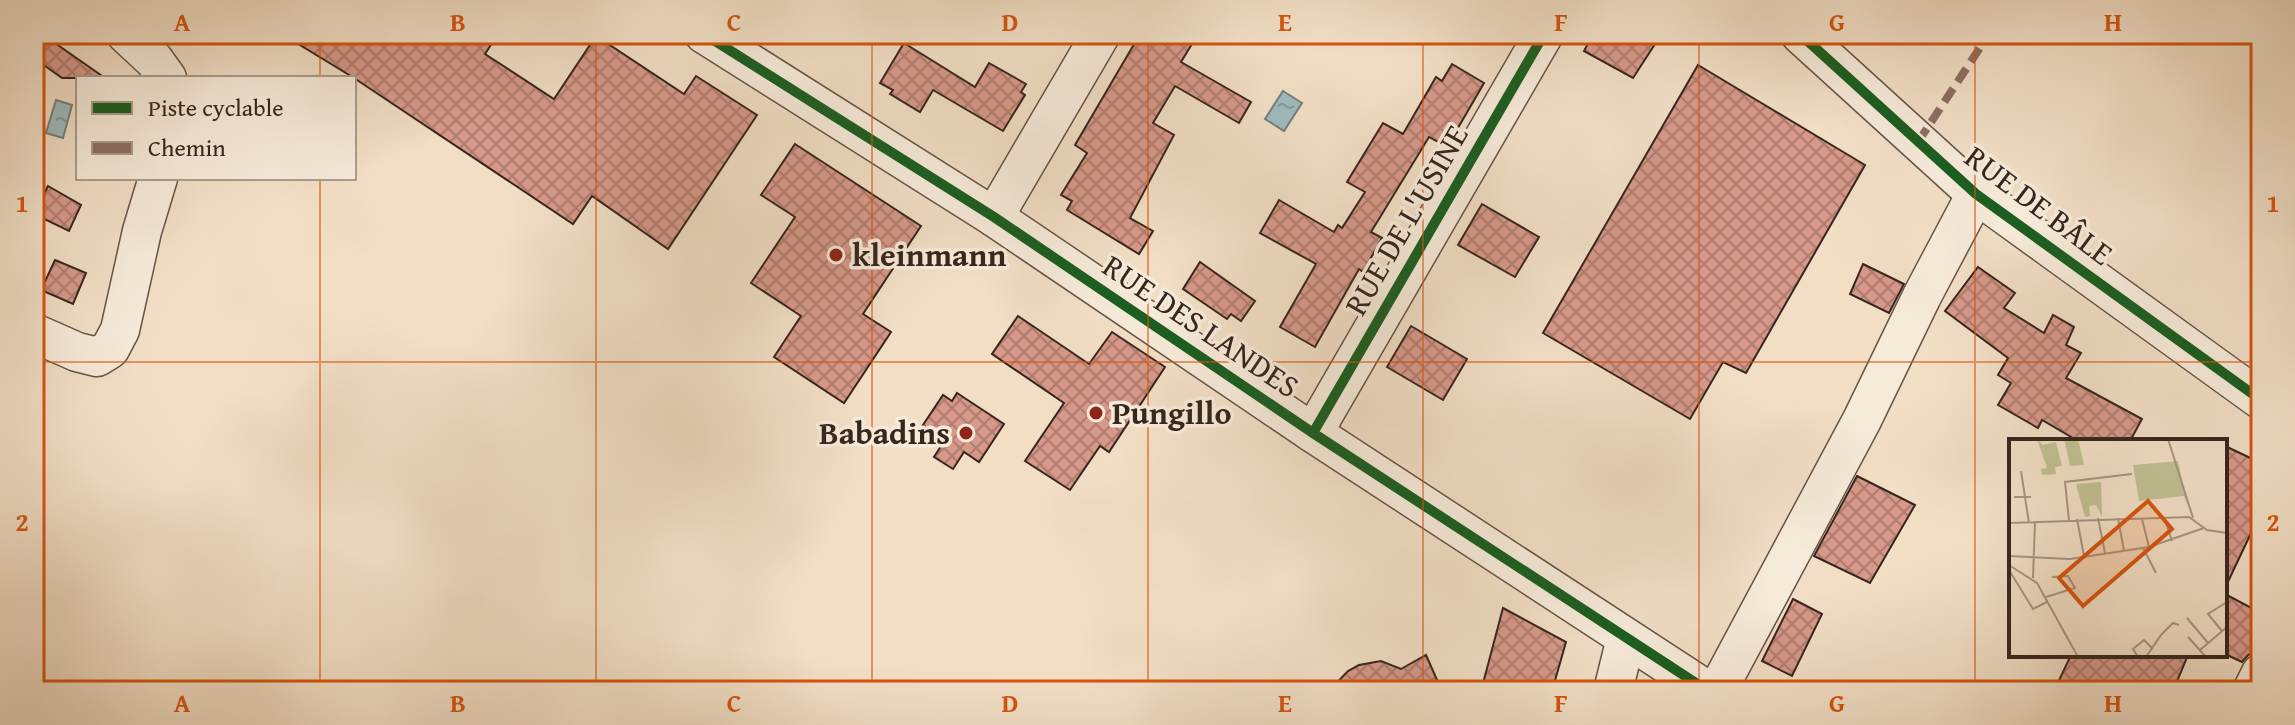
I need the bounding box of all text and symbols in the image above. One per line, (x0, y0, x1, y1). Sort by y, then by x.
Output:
text: A (174, 2, 191, 41)
text: B (450, 2, 466, 41)
text: C (727, 2, 741, 41)
text: D (1002, 2, 1018, 41)
text: E (1278, 2, 1292, 41)
text: F (1554, 2, 1568, 41)
text: G (1829, 2, 1845, 41)
text: H (2104, 2, 2122, 41)
legend (76, 76, 356, 180)
text: Piste cyclable (148, 90, 284, 125)
street label: RUE DE L'USINE (1332, 116, 1479, 324)
text: Chemin (148, 130, 226, 165)
street label: RUE DE BÂLE (1955, 133, 2123, 276)
text: 1 (15, 183, 29, 222)
text: 1 (2266, 183, 2280, 222)
place label: kleinmann (852, 231, 1006, 278)
street label: RUE DES LANDES (1094, 242, 1309, 409)
marker: kleinmann (827, 246, 845, 264)
place label: Pungillo (1112, 389, 1232, 436)
marker: Pungillo (1087, 404, 1105, 422)
place label: Babadins (819, 409, 950, 456)
marker: Babadins (957, 424, 975, 442)
inset map (2009, 439, 2227, 657)
text: 2 (15, 502, 29, 541)
text: 2 (2266, 502, 2280, 541)
text: A (174, 683, 191, 722)
text: B (450, 683, 466, 722)
text: C (727, 683, 741, 722)
text: D (1002, 683, 1018, 722)
text: E (1278, 683, 1292, 722)
text: F (1554, 683, 1568, 722)
text: G (1829, 683, 1845, 722)
text: H (2104, 683, 2122, 722)

